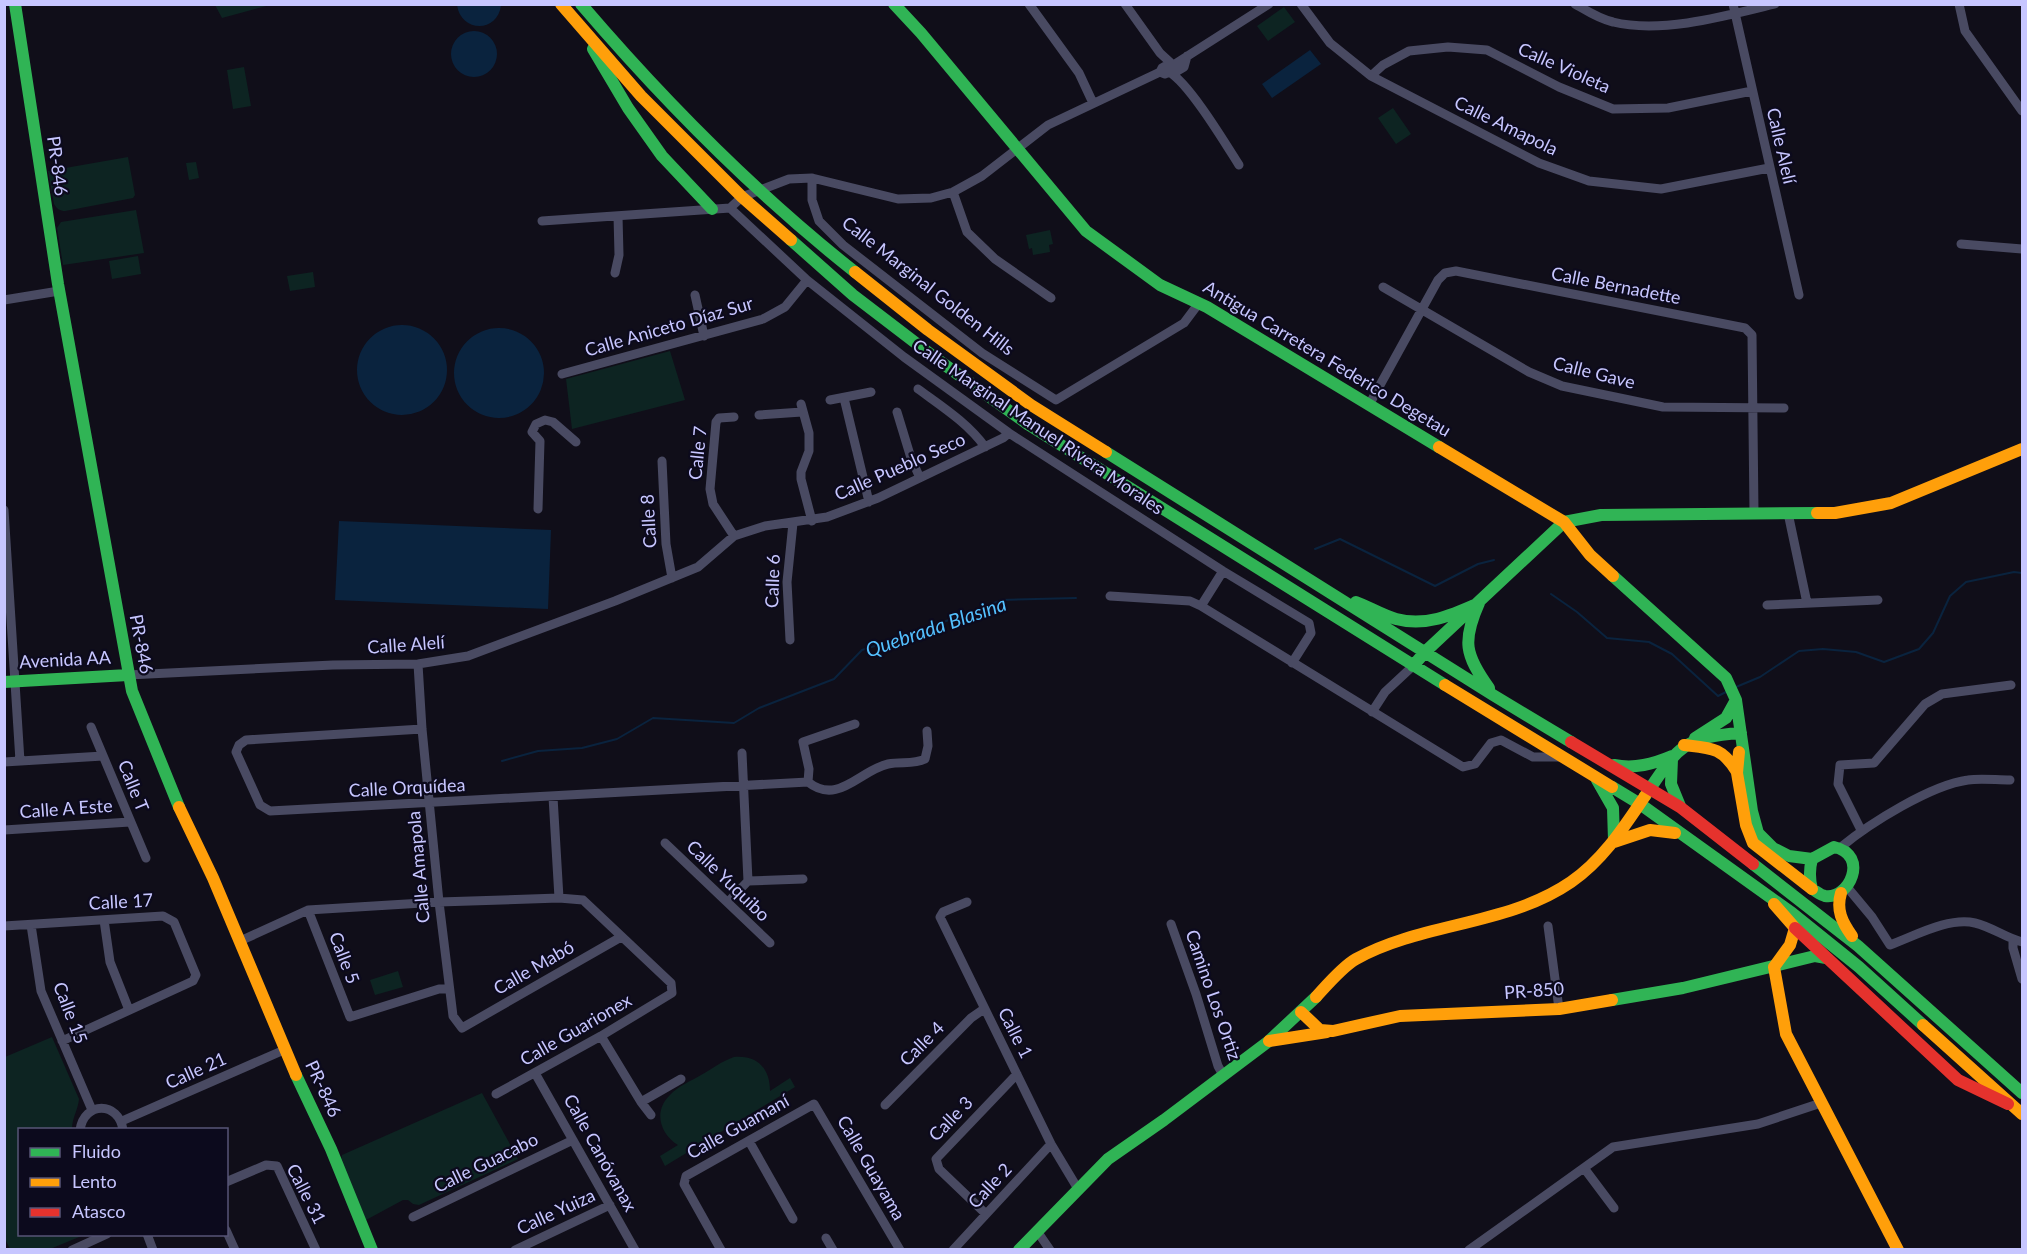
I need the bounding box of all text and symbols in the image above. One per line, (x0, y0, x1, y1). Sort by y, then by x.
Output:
street label: Calle Violeta (1515, 37, 1614, 97)
street label: Calle Amapola (1451, 91, 1562, 160)
street label: Calle Alelí (1763, 106, 1802, 187)
street label: PR-846 (43, 135, 73, 197)
street label: Calle Marginal Golden Hills (838, 211, 1019, 360)
street label: Calle Bernadette (1550, 262, 1683, 308)
street label: Antigua Carretera Federico Degetau (1200, 275, 1455, 441)
street label: Calle Aniceto Díaz Sur (582, 291, 756, 361)
street label: Calle Marginal Manuel Rivera Morales (909, 334, 1168, 519)
street label: Calle Gave (1551, 351, 1638, 393)
street label: Calle 7 (683, 425, 711, 481)
street label: Calle Pueblo Seco (831, 427, 968, 505)
street label: Calle 8 (636, 493, 660, 549)
street label: Calle 6 (760, 554, 784, 608)
water label: Quebrada Blasina (862, 591, 1009, 661)
street label: PR-846 (125, 612, 159, 675)
street label: Calle Alelí (367, 630, 446, 658)
street label: Avenida AA (19, 646, 112, 672)
street label: Calle T (114, 757, 154, 815)
street label: Calle Orquídea (348, 773, 466, 801)
street label: Calle A Este (19, 794, 113, 822)
street label: Calle Amapola (402, 810, 434, 924)
street label: Calle Yuquibo (682, 835, 775, 925)
street label: Calle 17 (88, 888, 154, 914)
street label: Camino Los Ortiz (1181, 927, 1247, 1063)
street label: Calle 5 (325, 928, 365, 987)
street label: Calle Mabó (489, 935, 578, 999)
street label: PR-850 (1503, 977, 1565, 1003)
street label: Calle 15 (49, 979, 93, 1047)
street label: Calle Guarionex (516, 988, 635, 1070)
street label: Calle 1 (994, 1003, 1038, 1062)
street label: Calle 4 (894, 1016, 948, 1070)
street label: Calle 21 (162, 1047, 230, 1093)
street label: PR-846 (301, 1057, 347, 1120)
street label: Calle Guamaní (682, 1089, 793, 1163)
street label: Calle Canóvanax (560, 1090, 642, 1215)
street label: Calle 3 (924, 1091, 977, 1145)
street label: Calle Guayama (833, 1111, 911, 1224)
street label: Calle Guacabo (430, 1127, 541, 1197)
legend (18, 1128, 228, 1236)
text: Fluido (72, 1140, 121, 1162)
street label: Calle 2 (963, 1158, 1016, 1213)
street label: Calle 31 (282, 1160, 331, 1227)
text: Lento (72, 1170, 117, 1192)
street label: Calle Yuiza (513, 1183, 598, 1239)
text: Atasco (72, 1200, 125, 1222)

